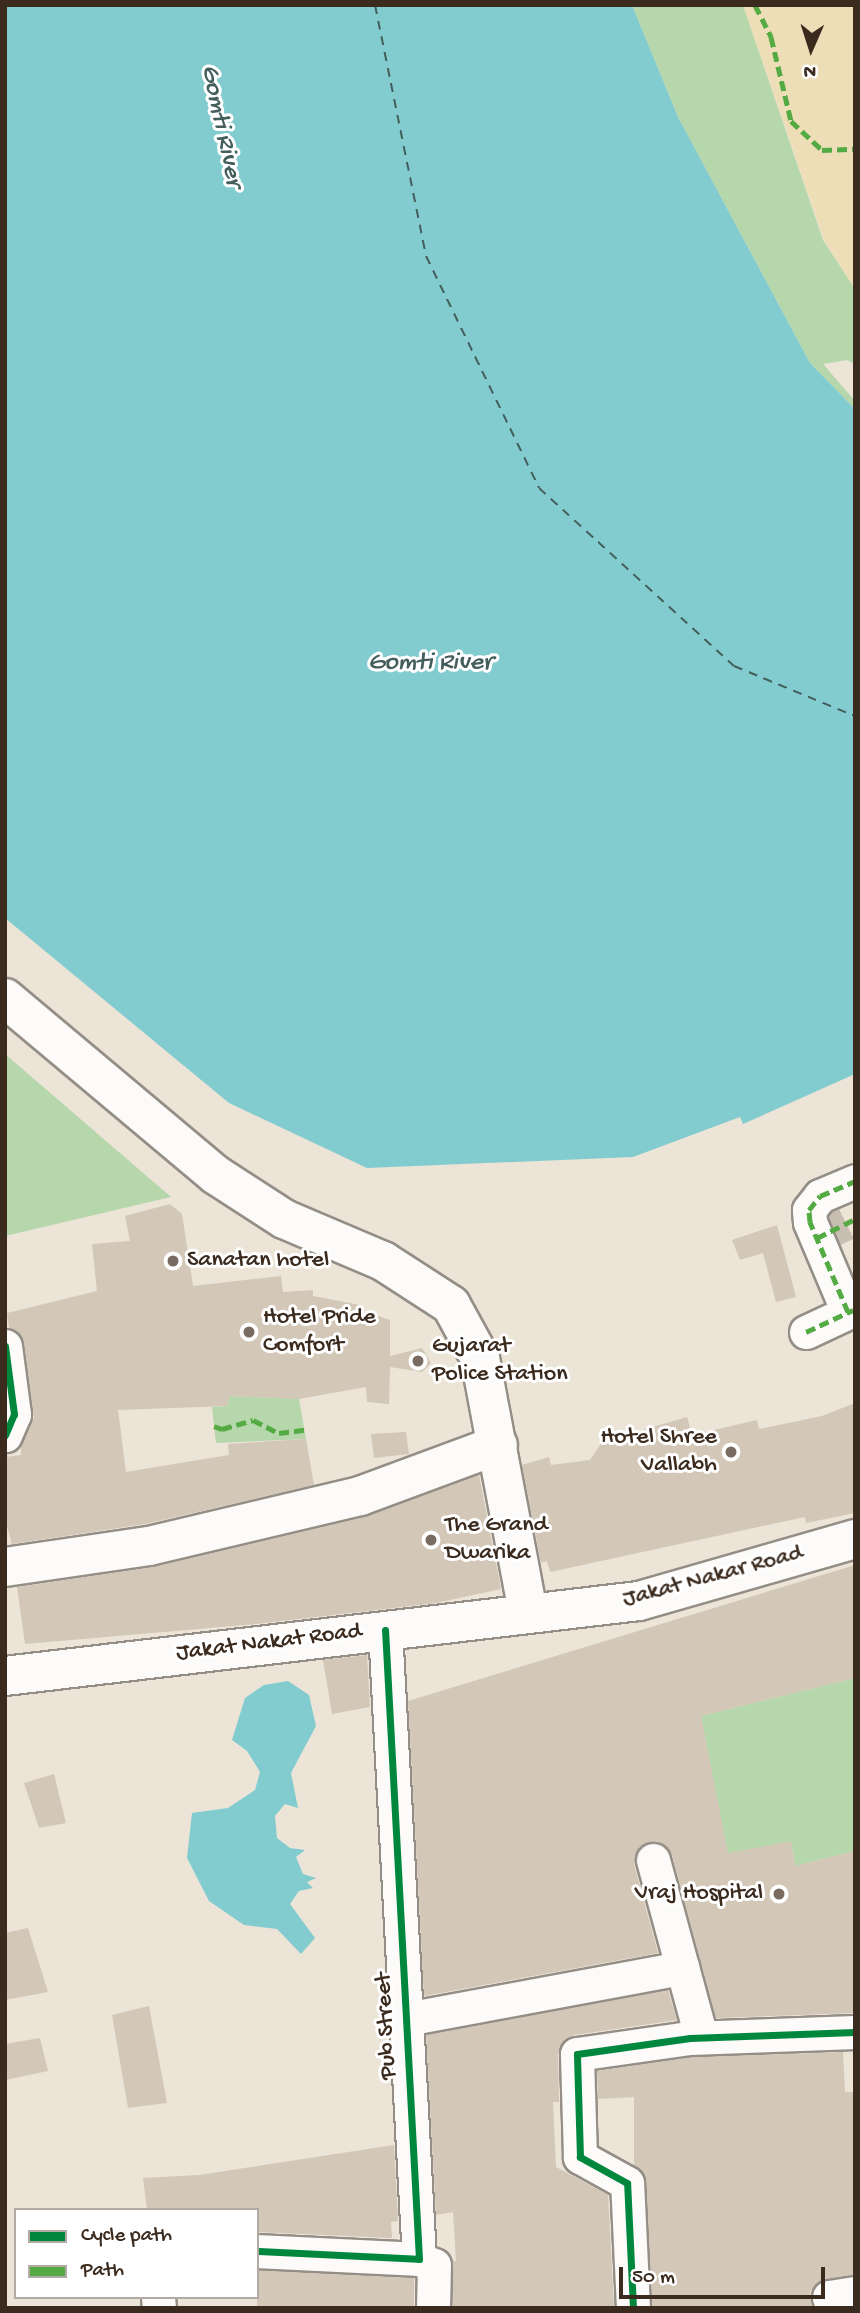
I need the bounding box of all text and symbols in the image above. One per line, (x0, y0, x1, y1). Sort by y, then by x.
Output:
north arrow (776, 14, 846, 84)
text: N (803, 59, 817, 82)
water label: Gomti River (192, 62, 248, 190)
water label: Gomti River (368, 648, 492, 680)
place label: Sanatan hotel (187, 1247, 329, 1275)
marker: Sanatan hotel (165, 1253, 181, 1269)
place label: Hotel Pride Comfort (263, 1304, 376, 1360)
marker: Hotel Pride Comfort (241, 1324, 257, 1340)
place label: Gujarat Police Station (432, 1333, 568, 1389)
marker: Gujarat Police Station (410, 1353, 426, 1369)
place label: Hotel Shree Vallabh (600, 1424, 717, 1480)
marker: Hotel Shree Vallabh (723, 1444, 739, 1460)
place label: The Grand Dwarika (445, 1512, 548, 1568)
marker: The Grand Dwarika (423, 1532, 439, 1548)
street label: Jakat Nakar Road (620, 1539, 806, 1615)
street label: Jakat Nakat Road (175, 1617, 363, 1669)
place label: Vraj Hospital (635, 1880, 763, 1908)
marker: Vraj Hospital (769, 1884, 789, 1904)
street label: Pub Street (370, 1972, 404, 2080)
legend (14, 2208, 259, 2299)
text: Cycle path (81, 2224, 172, 2249)
scale bar (622, 2254, 828, 2298)
text: Path (81, 2259, 124, 2284)
text: 50 m (632, 2266, 675, 2291)

